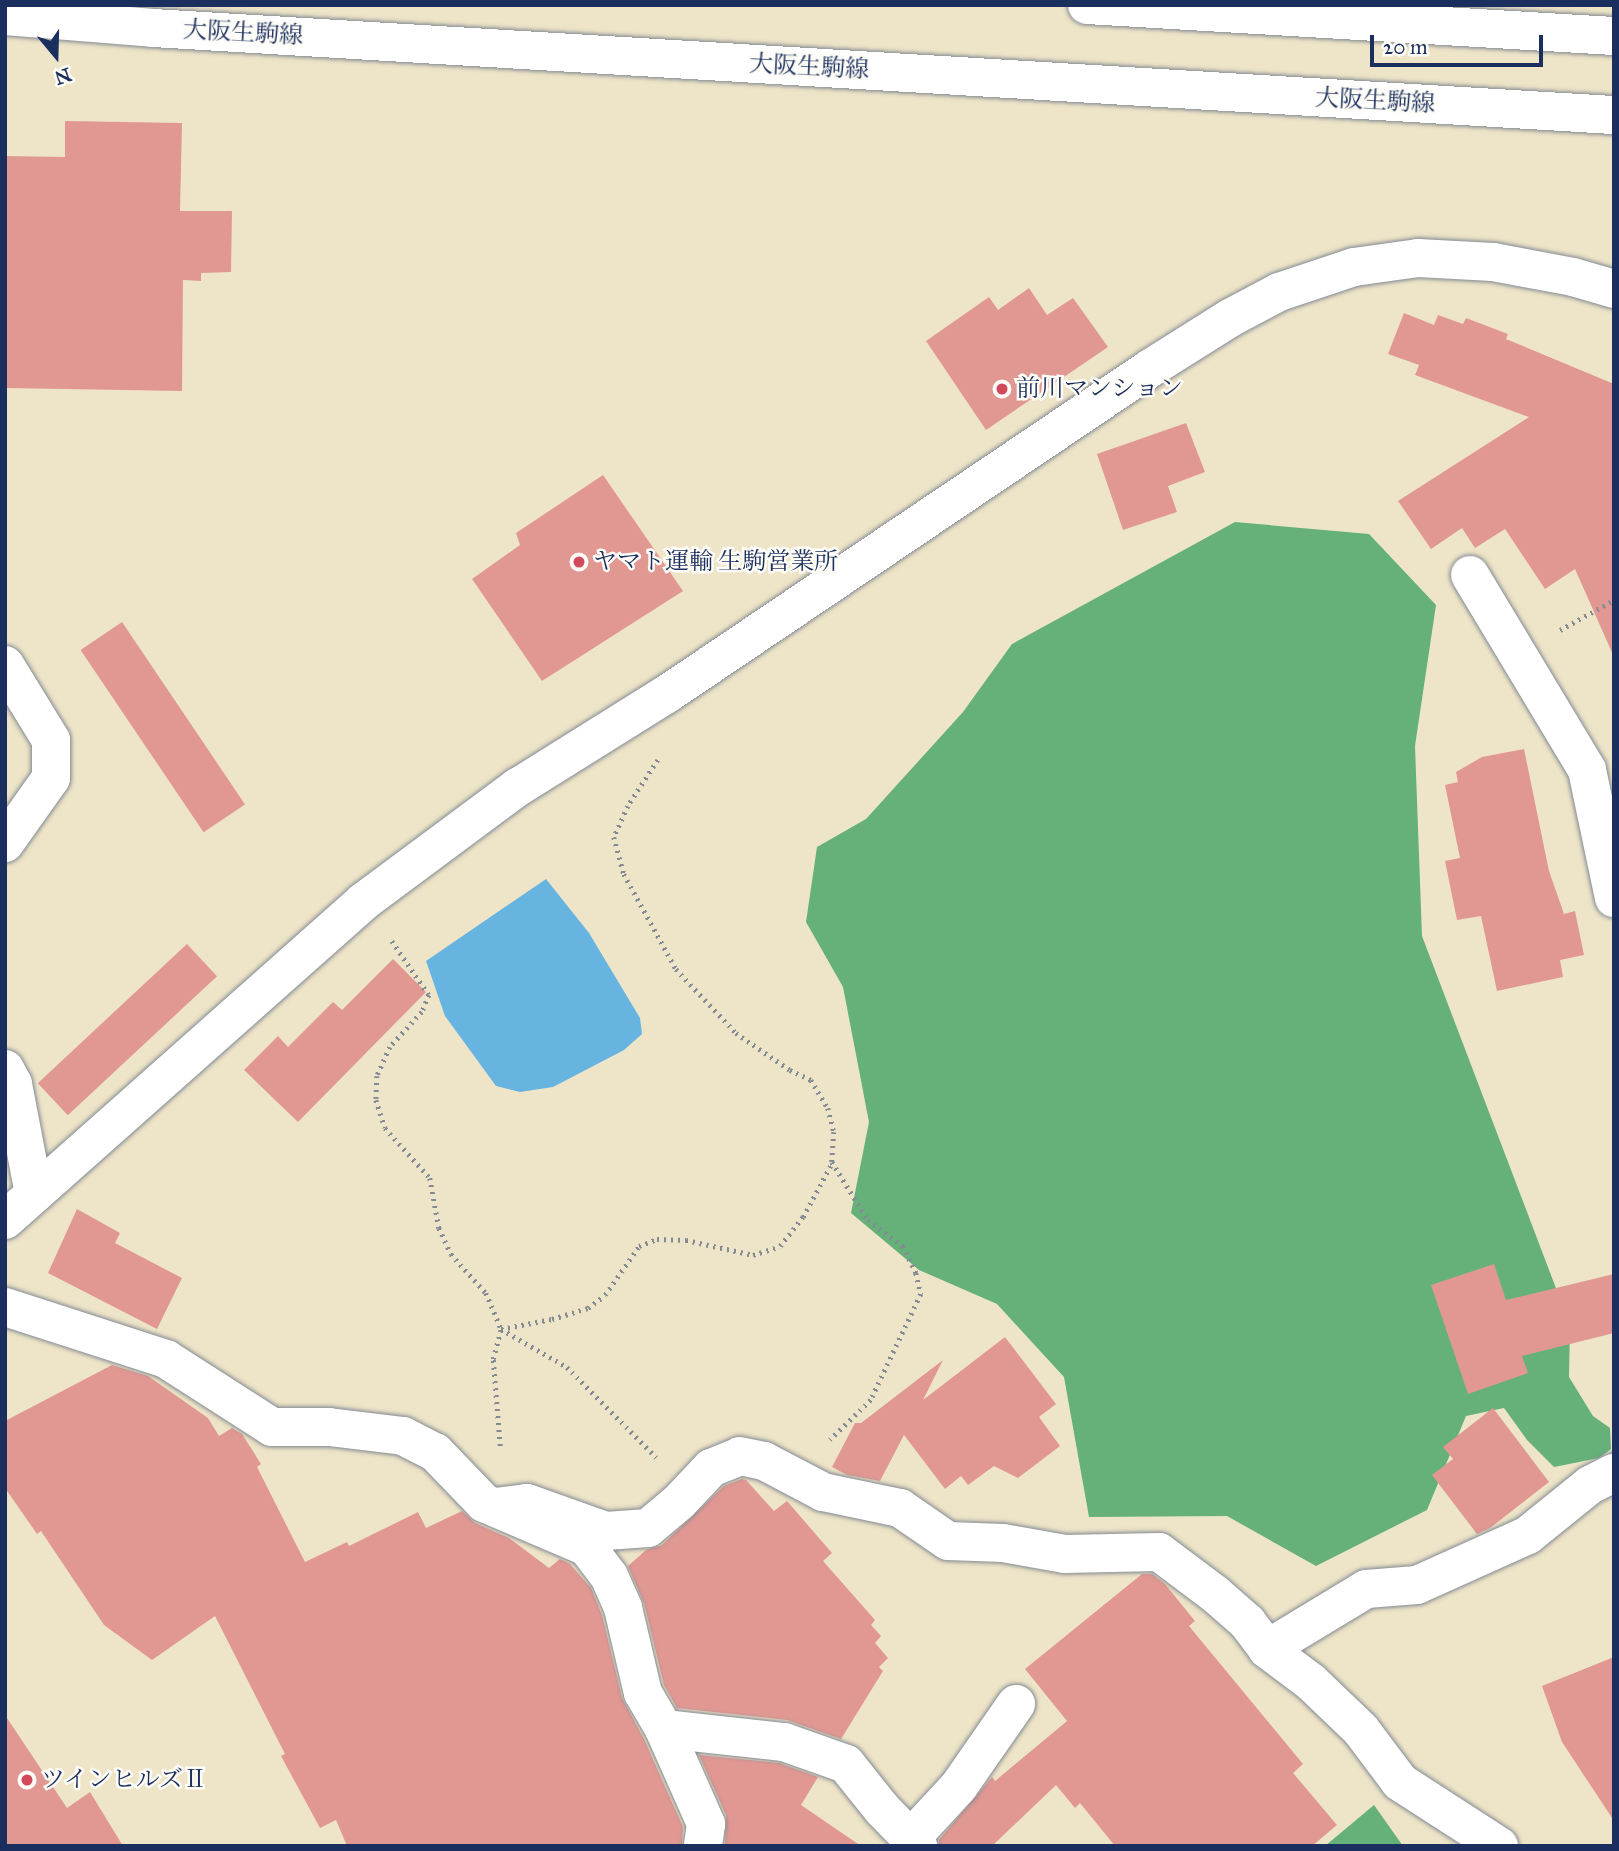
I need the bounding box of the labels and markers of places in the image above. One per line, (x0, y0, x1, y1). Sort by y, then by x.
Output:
place label: 前川マンション (1016, 375, 1184, 403)
marker: 前川マンション (994, 381, 1010, 397)
place label: ヤマト運輸 生駒営業所 (593, 548, 838, 576)
marker: ヤマト運輸 生駒営業所 (571, 554, 587, 570)
place label: ツインヒルズⅡ (41, 1766, 209, 1794)
marker: ツインヒルズⅡ (19, 1772, 35, 1788)

